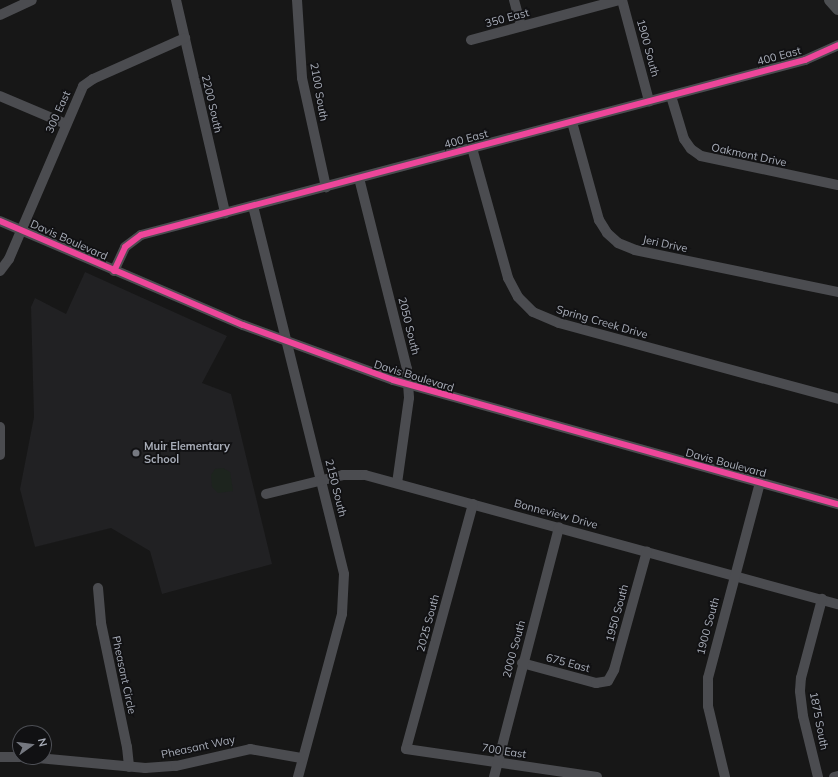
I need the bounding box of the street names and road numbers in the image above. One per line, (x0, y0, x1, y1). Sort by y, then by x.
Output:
street label: 350 East (484, 6, 530, 30)
street label: 1900 South (634, 18, 662, 78)
street label: 400 East (756, 44, 802, 68)
street label: 2100 South (307, 62, 331, 122)
street label: 2200 South (199, 74, 225, 134)
street label: 300 East (43, 89, 73, 135)
street label: 400 East (443, 127, 489, 151)
street label: Oakmont Drive (710, 141, 788, 169)
street label: Davis Boulevard (28, 217, 110, 263)
street label: Jeri Drive (641, 233, 689, 255)
street label: 2050 South (395, 296, 423, 356)
street label: Spring Creek Drive (555, 303, 649, 341)
street label: Davis Boulevard (372, 358, 456, 394)
street label: Davis Boulevard (684, 446, 768, 480)
street label: 2150 South (322, 458, 350, 518)
street label: Bonneview Drive (513, 497, 599, 531)
street label: 1950 South (603, 583, 631, 643)
street label: 2025 South (414, 593, 442, 653)
street label: 1900 South (694, 596, 722, 656)
street label: 2000 South (500, 619, 528, 679)
street label: Pheasant Circle (109, 635, 139, 715)
street label: 675 East (545, 651, 591, 675)
street label: 1875 South (807, 691, 831, 751)
street label: Pheasant Way (160, 733, 236, 761)
street label: 700 East (481, 741, 527, 761)

